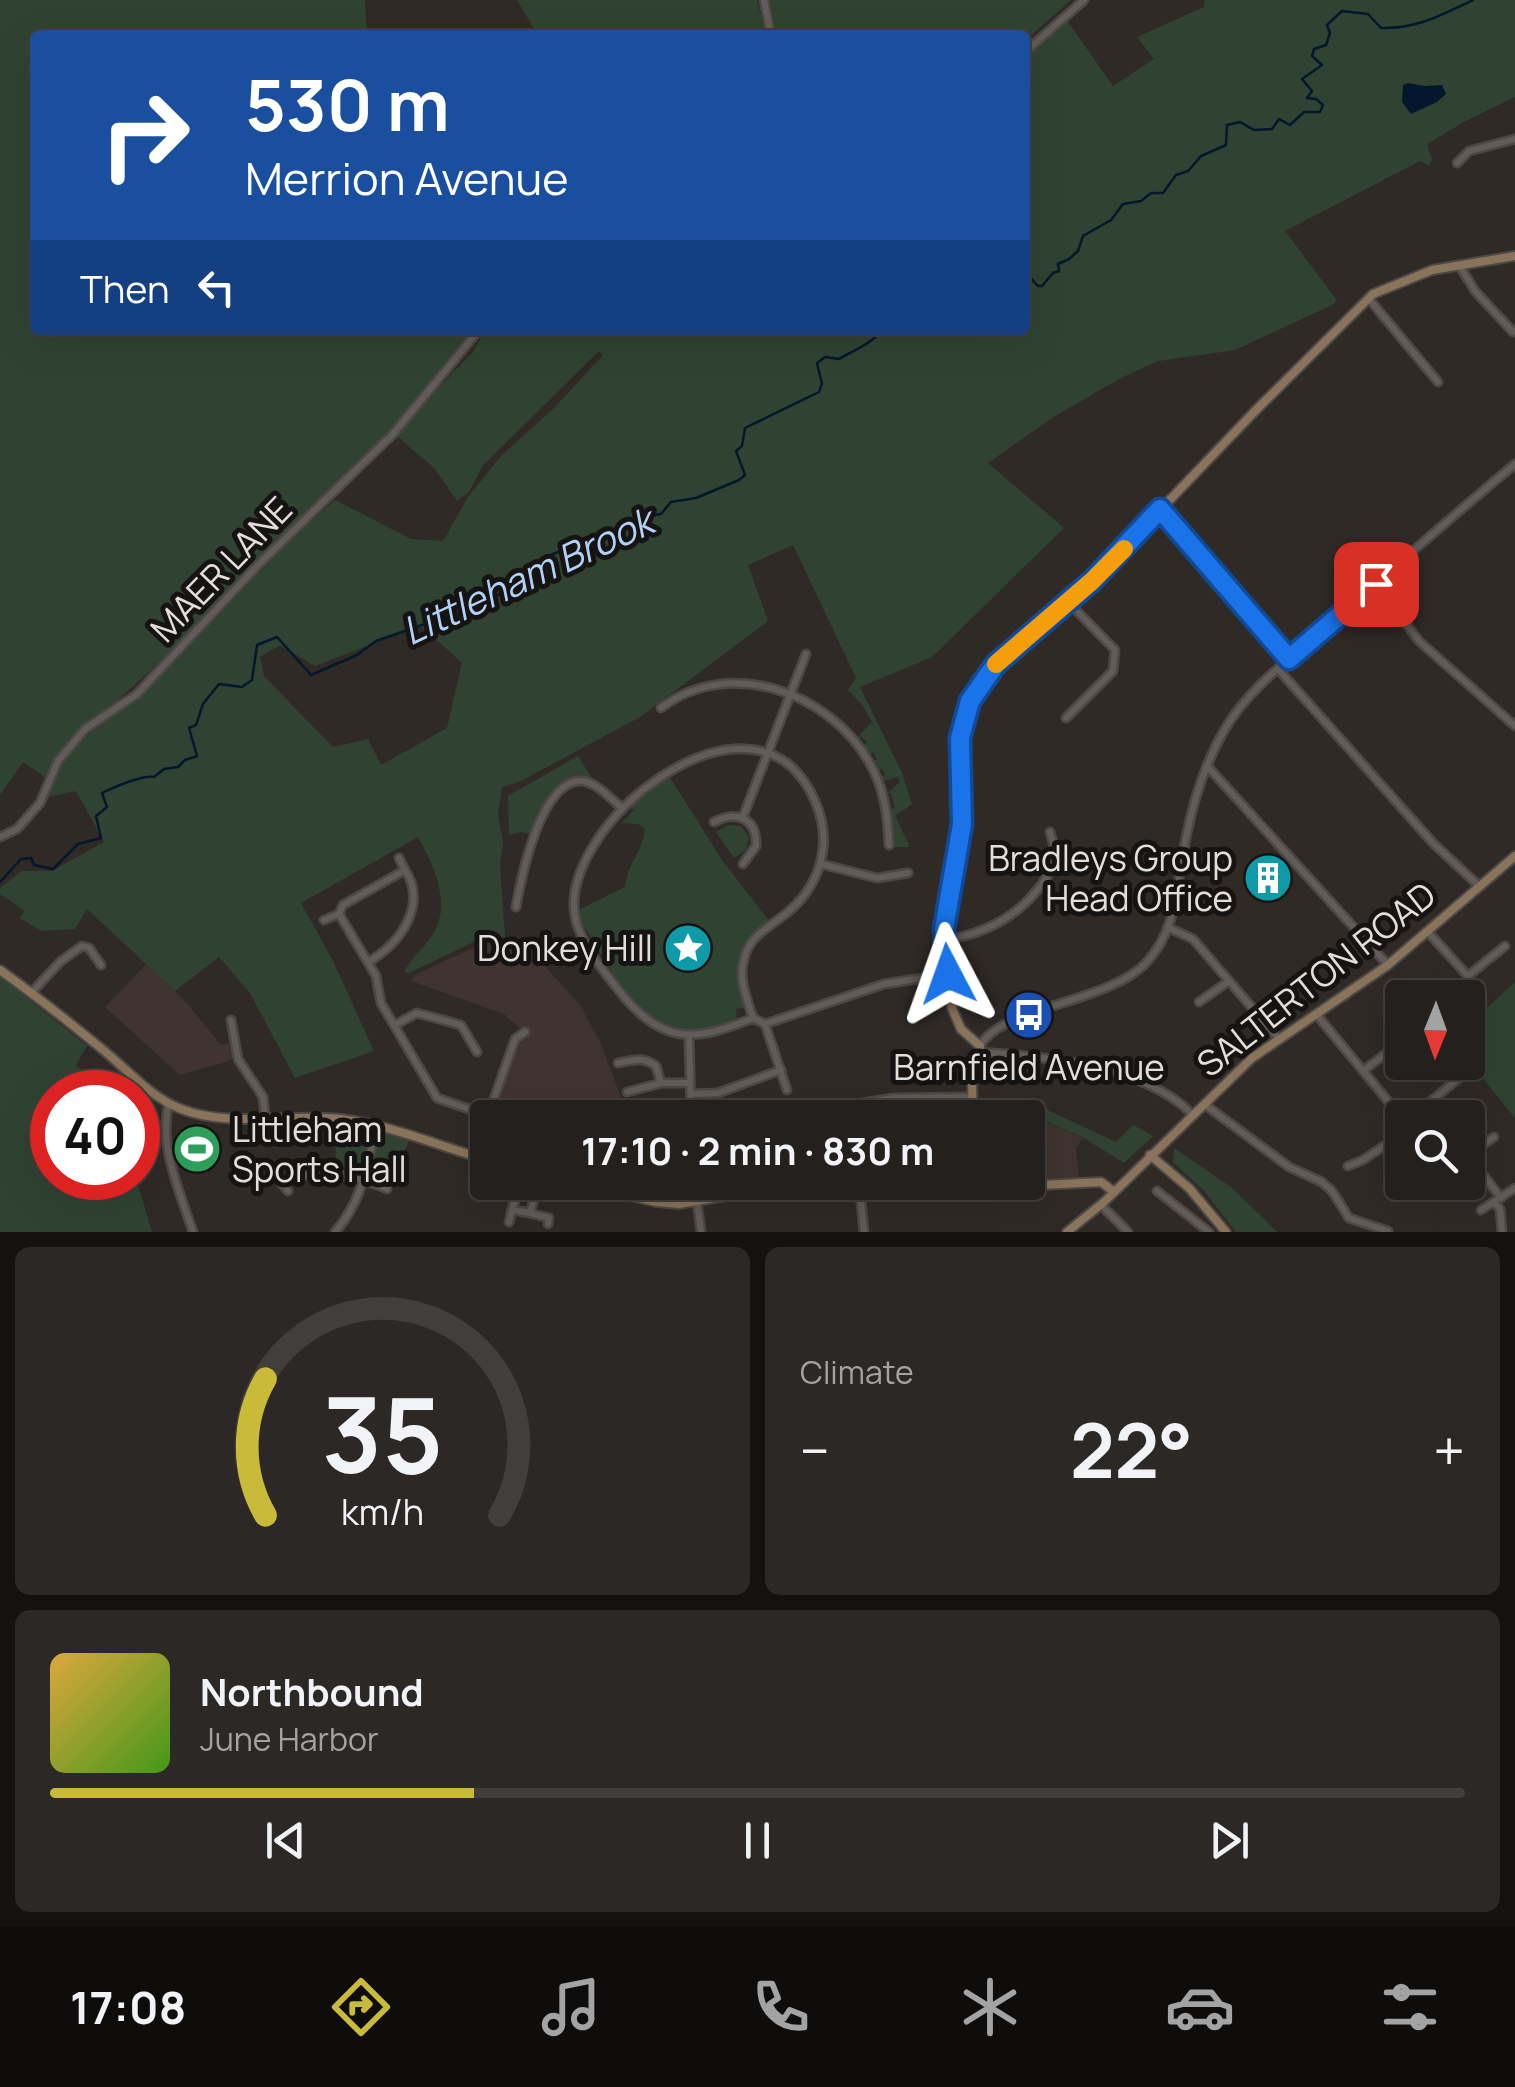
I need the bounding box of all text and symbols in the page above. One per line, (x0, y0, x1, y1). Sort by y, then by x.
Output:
text: 530 m (245, 56, 450, 152)
icon: right (80, 70, 210, 200)
text: Merrion Avenue (245, 147, 568, 209)
icon: left (189, 260, 244, 315)
text: Then (80, 262, 169, 314)
street label: MAER LANE (140, 486, 302, 652)
water label: Littleham Brook (393, 492, 666, 656)
pin (1334, 542, 1419, 627)
icon: arrive (1349, 557, 1404, 612)
place label: Bradleys Group Head Office (988, 834, 1233, 922)
building icon: Bradleys Group Head Office (1242, 852, 1294, 904)
street label: SALTERTON ROAD (1187, 871, 1445, 1087)
place icon: Donkey Hill (662, 922, 714, 974)
position arrow (896, 922, 1000, 1026)
place label: Donkey Hill (477, 924, 653, 972)
north arrow (1385, 980, 1485, 1080)
map controls (1385, 980, 1485, 1200)
bus stop icon: Barnfield Avenue (1003, 989, 1055, 1041)
place label: Barnfield Avenue (893, 1043, 1165, 1091)
speed limit sign: 40 (30, 1070, 160, 1200)
button: search (1385, 1100, 1485, 1200)
place label: Littleham Sports Hall (232, 1105, 407, 1193)
sports icon: Littleham Sports Hall (171, 1123, 223, 1175)
text: 17:10 · 2 min · 830 m (581, 1124, 934, 1176)
text: Climate (800, 1350, 914, 1394)
text: 35 (322, 1362, 443, 1504)
text: 22° (1070, 1398, 1193, 1501)
text: − (800, 1412, 830, 1488)
text: + (1433, 1412, 1465, 1488)
text: km/h (341, 1487, 424, 1536)
text: Northbound (200, 1665, 424, 1717)
text: June Harbor (200, 1717, 378, 1761)
icon: previous (258, 1813, 313, 1868)
icon: pause (730, 1813, 785, 1868)
icon: next (1202, 1813, 1257, 1868)
icon: directions (326, 1972, 396, 2042)
icon: music (536, 1972, 606, 2042)
icon: phone (746, 1972, 816, 2042)
icon: climate (955, 1972, 1025, 2042)
icon: car (1165, 1972, 1235, 2042)
icon: filters (1375, 1972, 1445, 2042)
text: 17:08 (70, 1976, 186, 2038)

